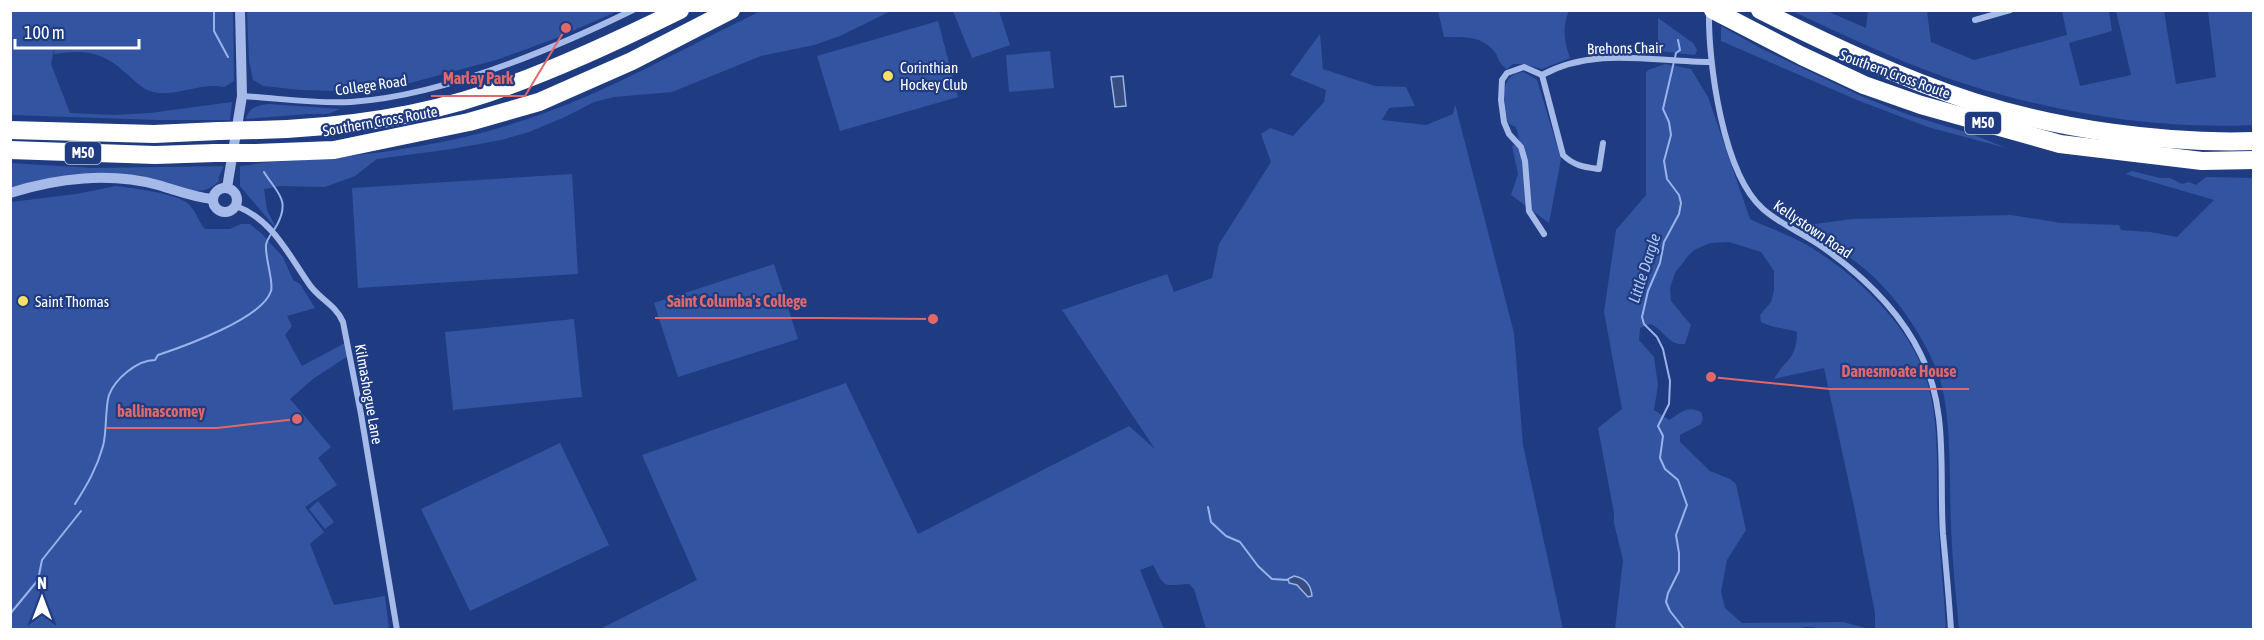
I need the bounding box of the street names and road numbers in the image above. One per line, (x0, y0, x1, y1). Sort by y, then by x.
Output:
street label: Brehons Chair (1587, 39, 1664, 57)
street label: Southern Cross Route (1837, 46, 1953, 102)
street label: College Road (334, 72, 408, 98)
street label: Southern Cross Route (321, 102, 439, 139)
road number: M50 (1965, 112, 2001, 134)
road number: M50 (65, 142, 101, 164)
street label: Kellystown Road (1770, 196, 1856, 262)
street label: Kilmashogue Lane (352, 342, 386, 446)

